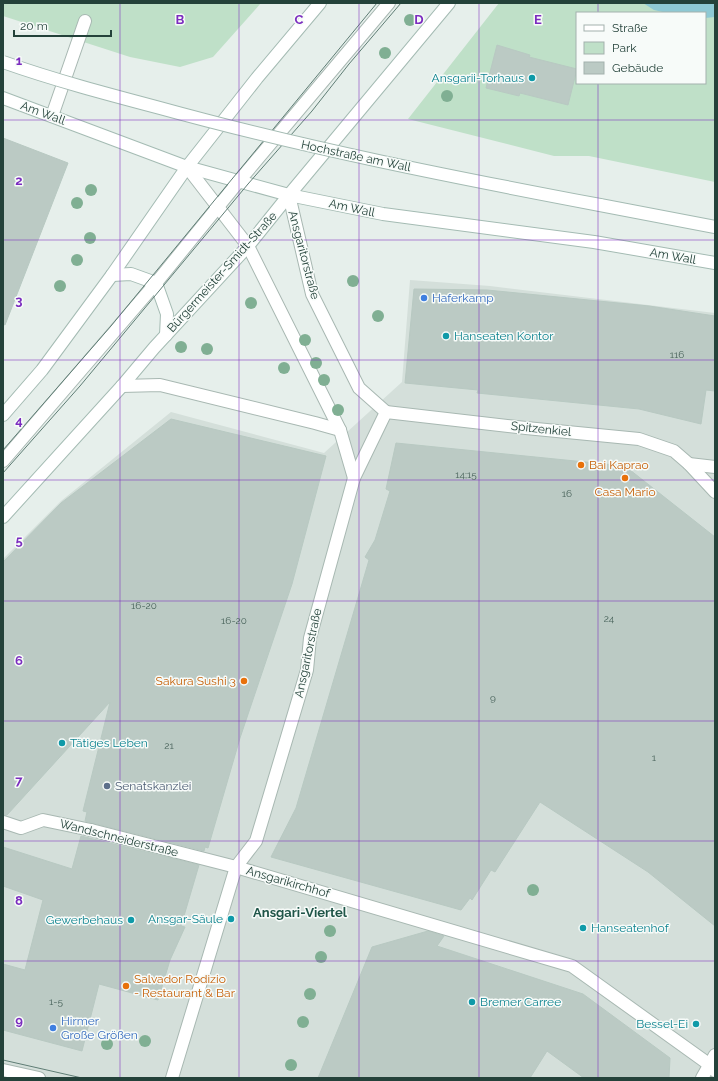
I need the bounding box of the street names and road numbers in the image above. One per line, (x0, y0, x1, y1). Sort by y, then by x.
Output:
street label: Am Wall (19, 98, 68, 128)
street label: Hochstraße am Wall (300, 138, 413, 175)
street label: Am Wall (328, 196, 377, 220)
street label: Bürgermeister-Smidt-Straße (164, 209, 280, 335)
street label: Ansgaritorstraße (285, 209, 323, 301)
street label: Am Wall (649, 245, 698, 267)
street label: Spitzenkiel (510, 419, 573, 439)
street label: Ansgaritorstraße (292, 607, 324, 699)
street label: Wandschneiderstraße (58, 816, 180, 860)
street label: Ansgarikirchhof (245, 863, 332, 901)

